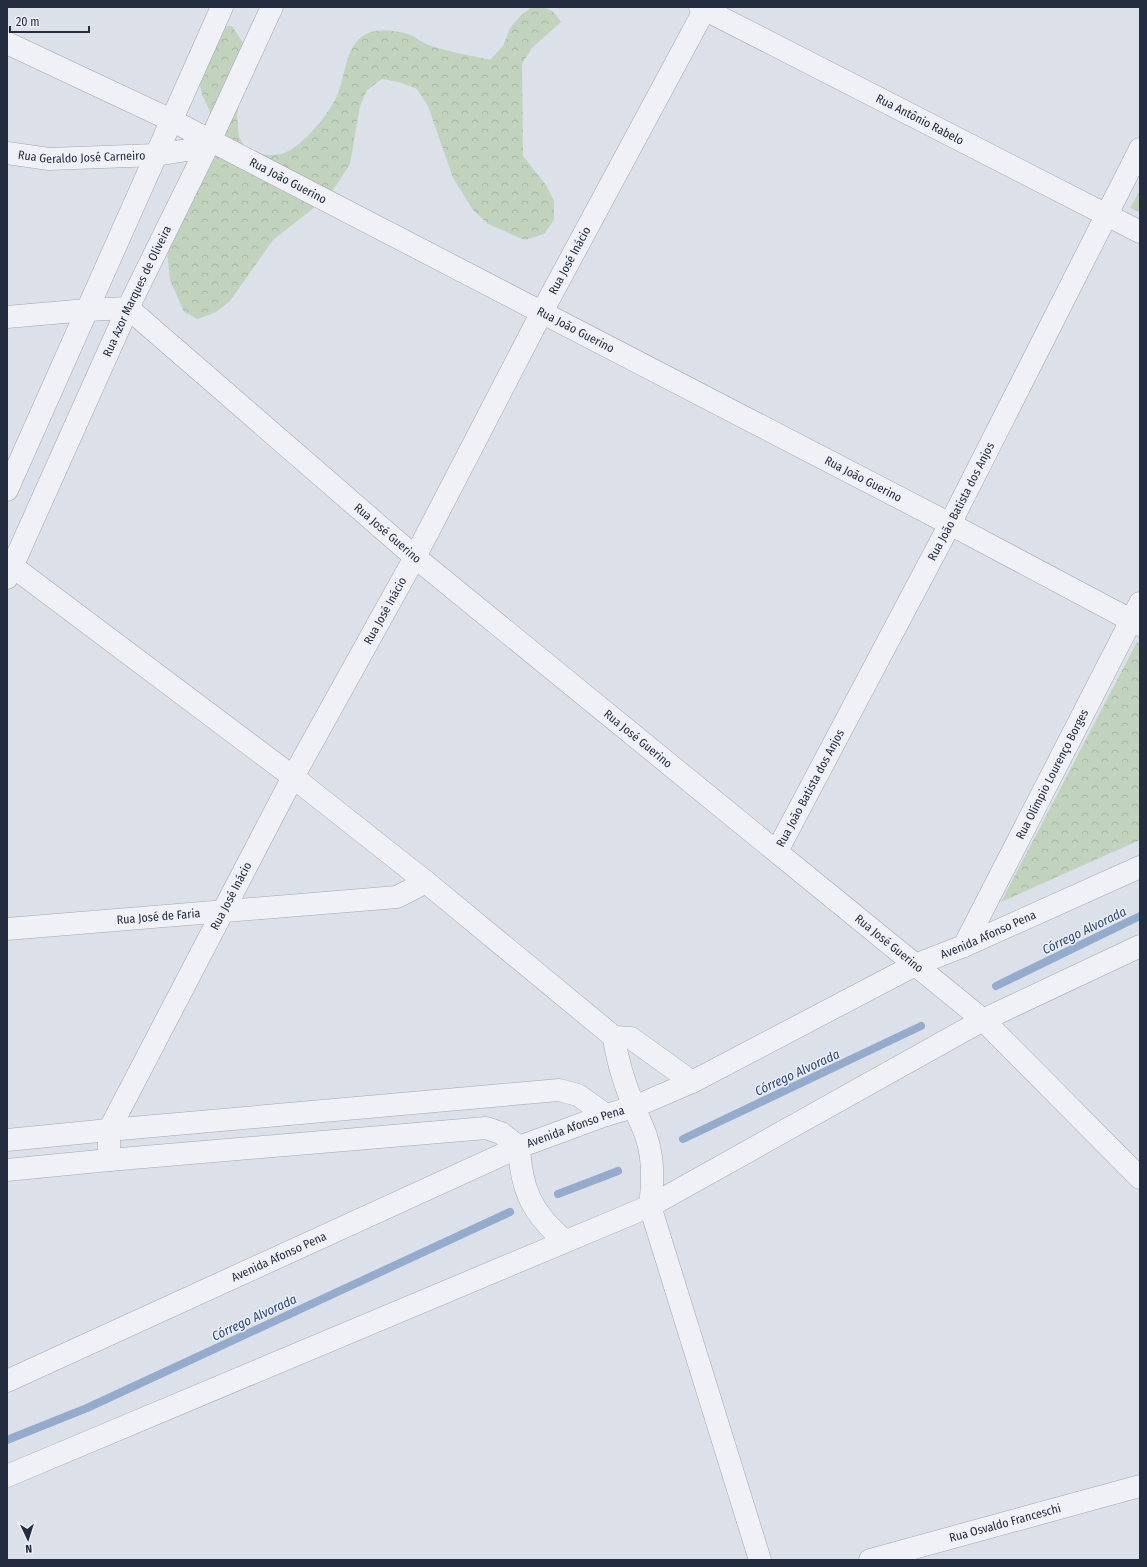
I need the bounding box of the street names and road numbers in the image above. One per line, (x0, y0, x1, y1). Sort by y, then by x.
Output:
street label: Rua Antônio Rabelo (874, 91, 966, 148)
street label: Rua Geraldo José Carneiro (17, 148, 146, 166)
street label: Rua João Guerino (247, 155, 329, 206)
street label: Rua Azor Marques de Oliveira (100, 223, 174, 359)
street label: Rua José Inácio (546, 224, 594, 297)
street label: Rua João Guerino (535, 304, 617, 356)
street label: Rua João Batista dos Anjos (925, 440, 997, 563)
street label: Rua João Guerino (822, 453, 904, 505)
street label: Rua José Guerino (351, 500, 424, 566)
street label: Rua José Inácio (361, 575, 409, 647)
street label: Rua José Guerino (601, 707, 675, 771)
street label: Rua Olímpio Lourenço Borges (1013, 707, 1091, 842)
street label: Rua João Batista dos Anjos (773, 727, 847, 849)
street label: Rua José Inácio (208, 859, 255, 932)
street label: Rua José de Faria (116, 906, 201, 927)
street label: Avenida Afonso Pena (938, 908, 1038, 961)
street label: Rua José Guerino (852, 912, 926, 975)
street label: Avenida Afonso Pena (525, 1103, 626, 1151)
street label: Avenida Afonso Pena (229, 1229, 329, 1284)
street label: Rua Osvaldo Franceschi (948, 1501, 1062, 1545)

